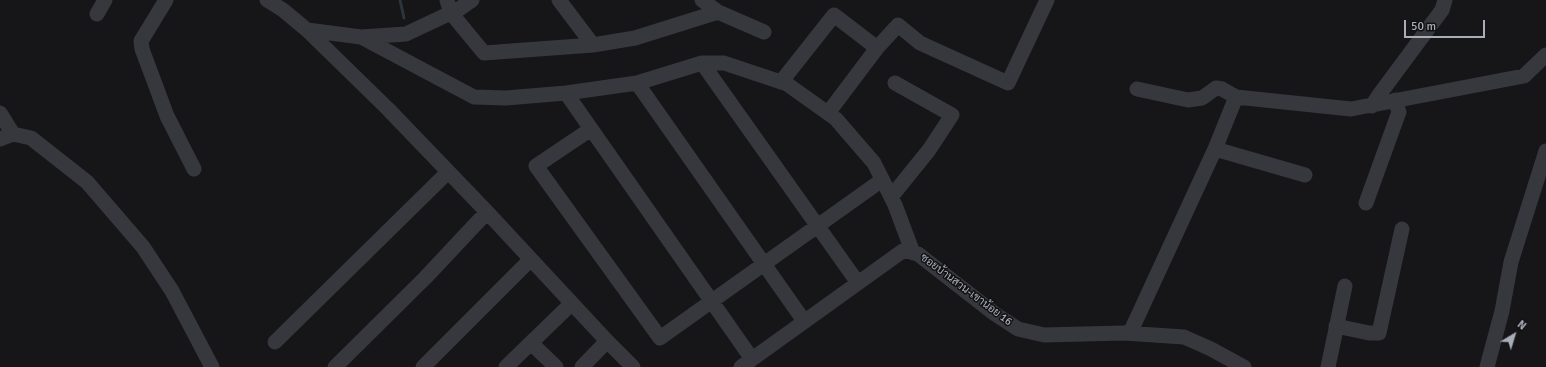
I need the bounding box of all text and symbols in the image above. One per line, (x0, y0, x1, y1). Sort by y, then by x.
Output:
scale bar (1406, 12, 1487, 38)
text: 50 m (1411, 19, 1436, 34)
street label: ซอยบ้านสวน-เขาน้อย 16 (918, 251, 1014, 329)
north arrow (1494, 315, 1534, 355)
text: N (1515, 318, 1529, 333)

